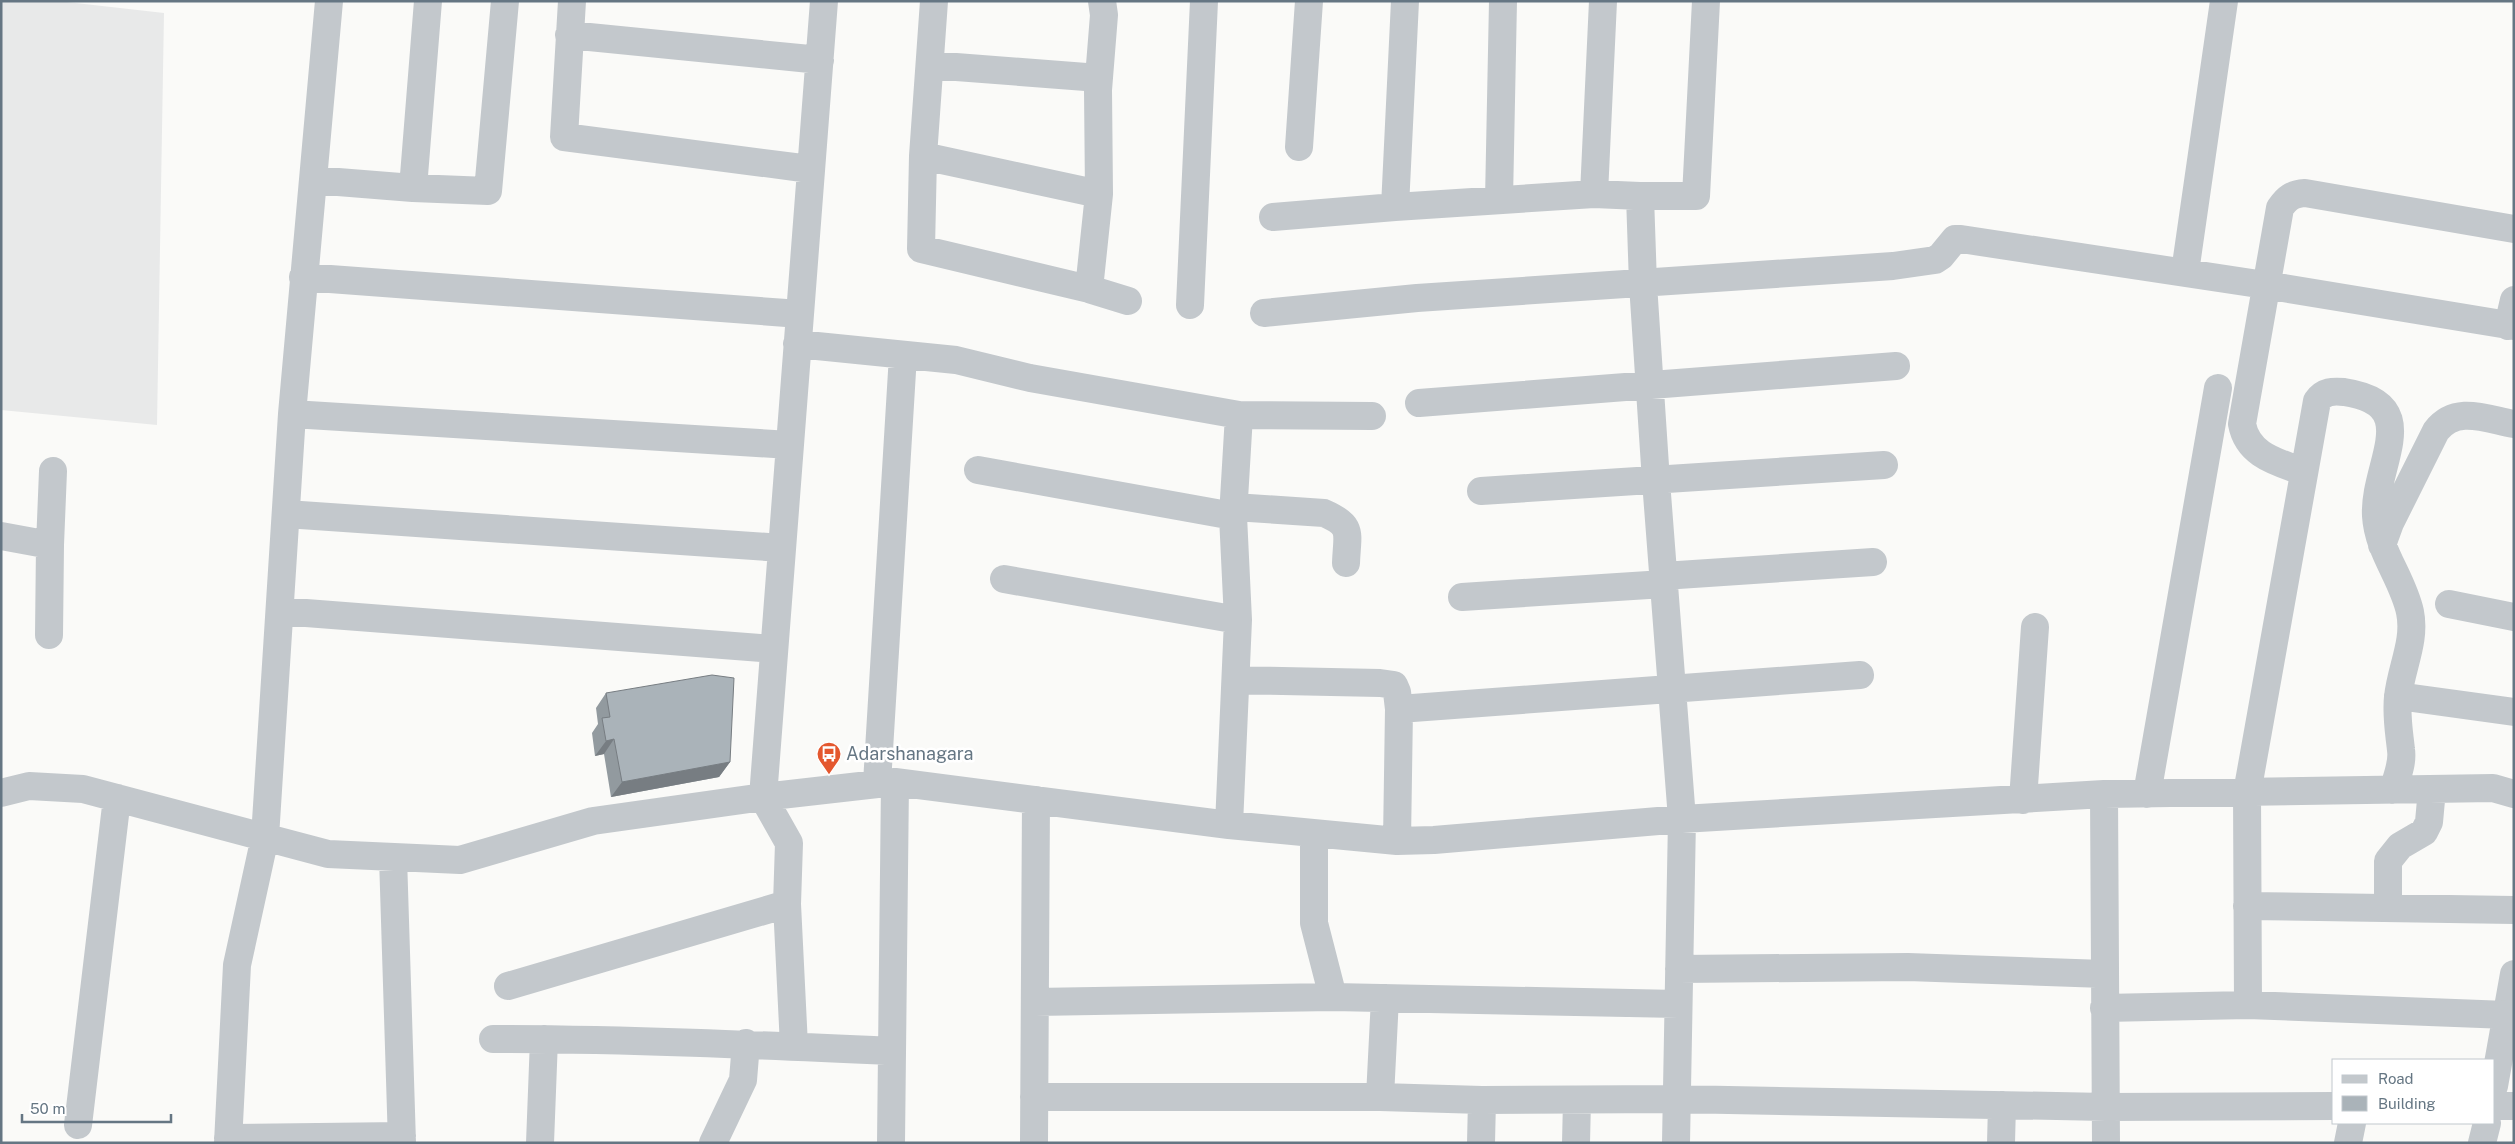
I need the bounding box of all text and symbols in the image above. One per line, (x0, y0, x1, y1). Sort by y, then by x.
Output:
bus stop icon: Adarshanagara (816, 741, 842, 775)
place label: Adarshanagara (846, 743, 973, 764)
legend (2332, 1059, 2495, 1124)
text: Road (2378, 1070, 2414, 1087)
scale bar (22, 1092, 171, 1124)
text: Building (2378, 1095, 2436, 1112)
text: 50 m (30, 1100, 65, 1117)

